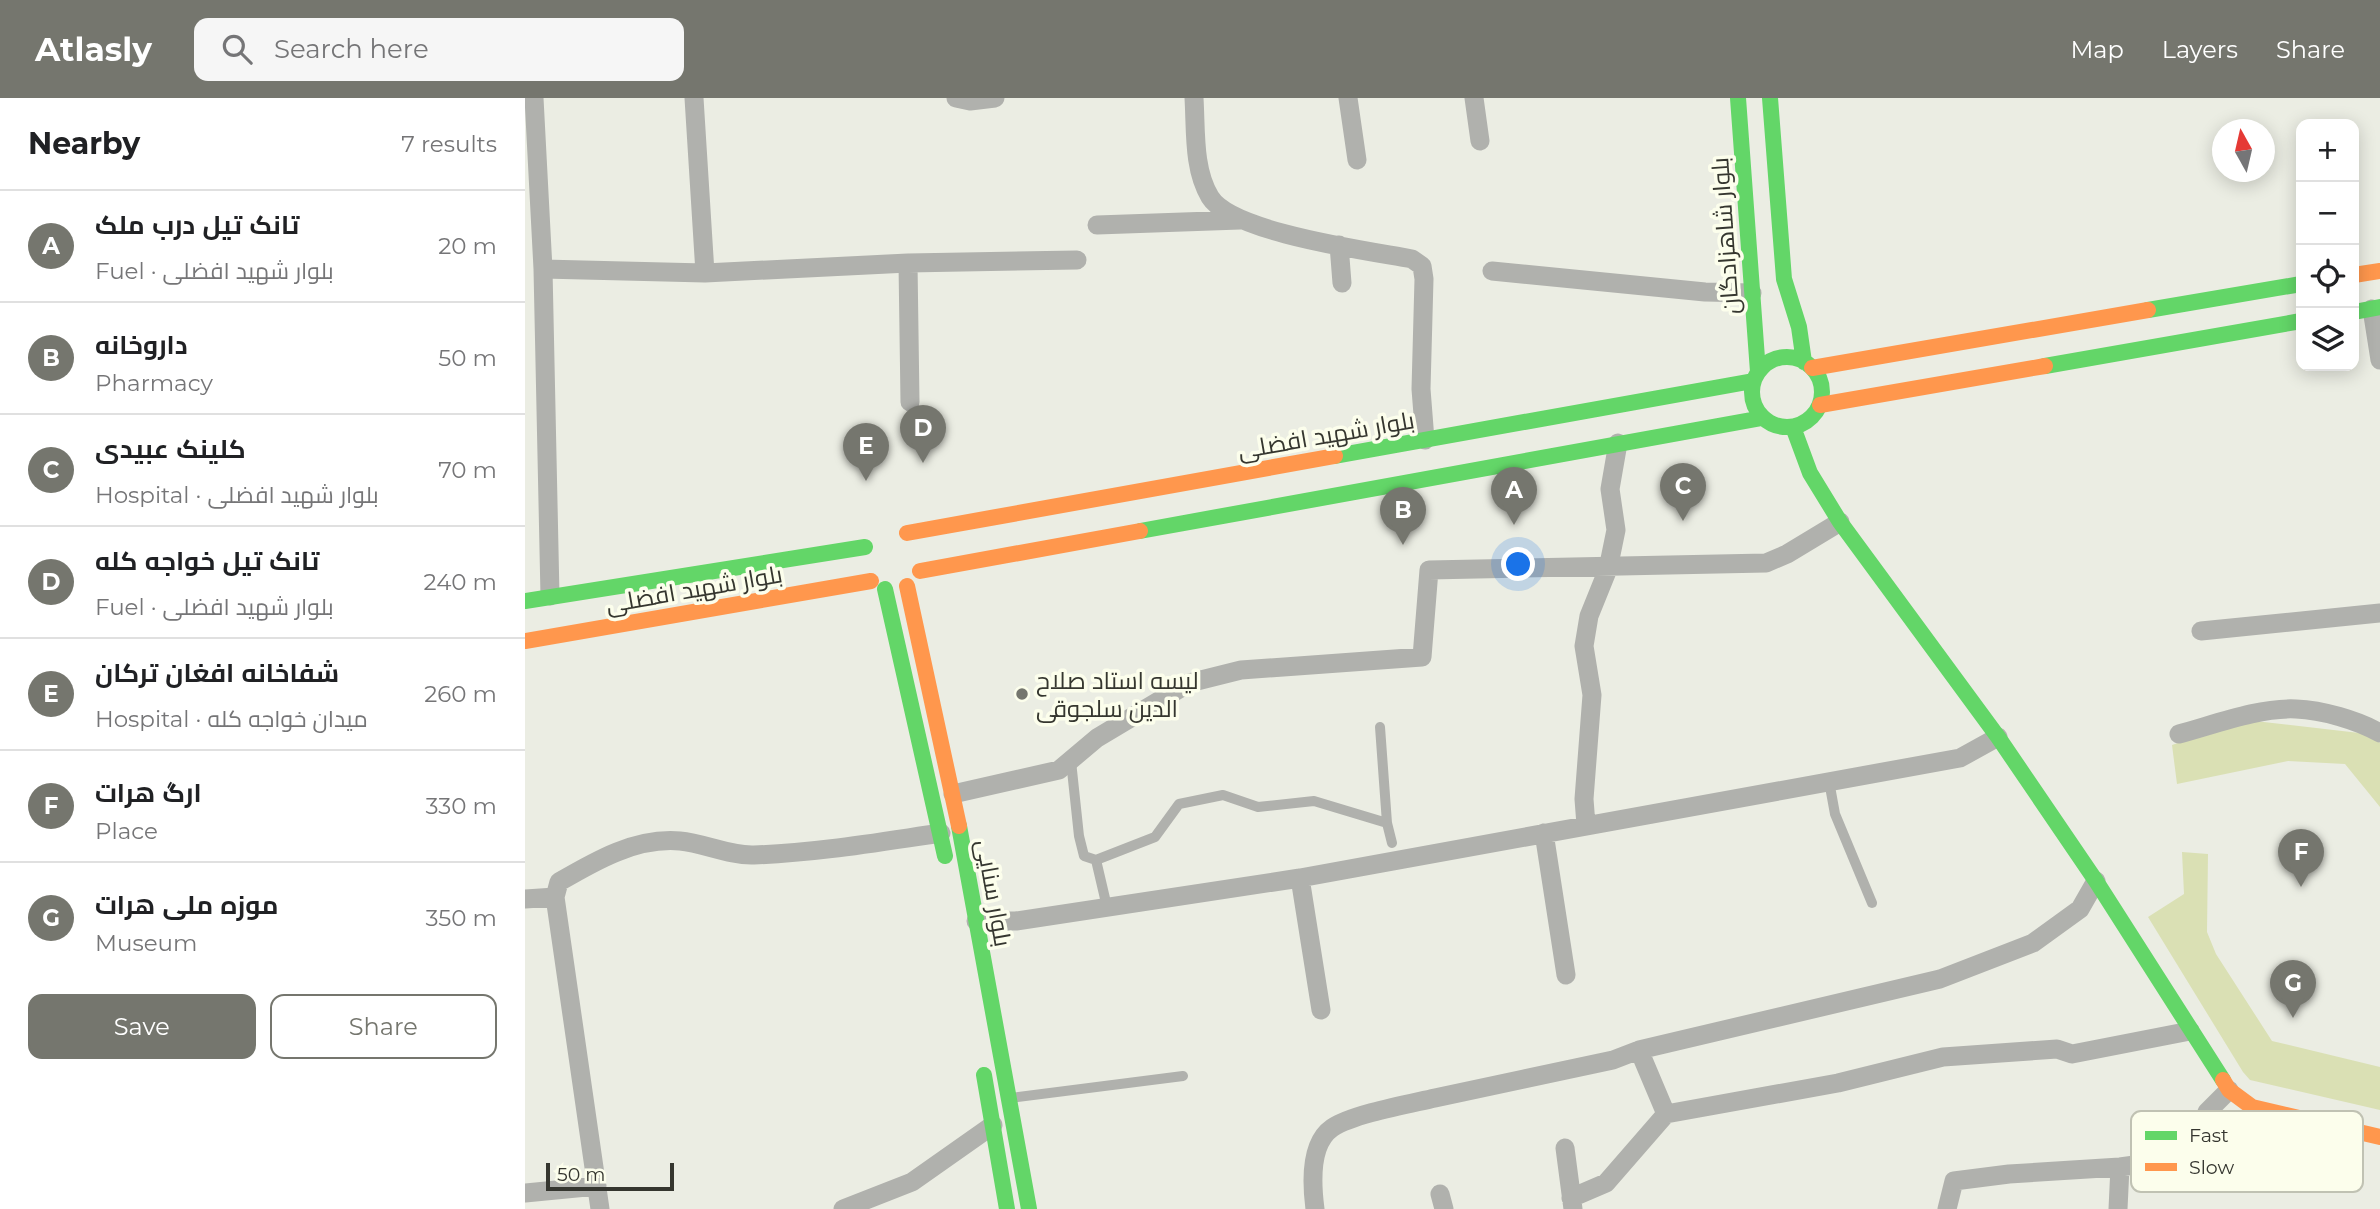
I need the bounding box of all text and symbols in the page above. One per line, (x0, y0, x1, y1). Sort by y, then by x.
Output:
search box (194, 18, 684, 81)
text: Atlasly (35, 29, 152, 69)
icon: search (218, 30, 256, 68)
text: Search here (274, 33, 429, 65)
text: Map (2070, 35, 2124, 64)
text: Layers (2162, 35, 2238, 64)
text: Share (2276, 35, 2345, 64)
north arrow (2212, 119, 2275, 182)
map controls (2296, 119, 2359, 371)
button: + (2296, 119, 2359, 182)
text: Nearby (28, 125, 140, 162)
text: 7 results (401, 130, 497, 158)
street label: بلوار شاهزادگان (1705, 157, 1745, 315)
button: − (2296, 182, 2359, 245)
text: تانک تیل درب ملک (95, 209, 299, 241)
text: A (42, 232, 60, 260)
text: 20 m (438, 232, 497, 260)
button: locate (2296, 245, 2359, 308)
text: Fuel · بلوار شهید افضلی (95, 257, 334, 285)
button: layers (2296, 308, 2359, 371)
text: داروخانه (95, 329, 188, 361)
text: B (42, 344, 60, 372)
text: 50 m (438, 344, 497, 372)
text: Pharmacy (95, 369, 213, 397)
pin: D (900, 405, 946, 463)
street label: بلوار شهید افضلی (1236, 405, 1416, 465)
pin: E (843, 423, 889, 481)
text: کلینک عبیدی (95, 433, 246, 465)
text: C (43, 456, 59, 484)
text: 70 m (438, 456, 497, 484)
pin: C (1660, 463, 1706, 521)
pin: A (1491, 467, 1537, 525)
text: Hospital · بلوار شهید افضلی (95, 481, 379, 509)
pin: B (1380, 487, 1426, 545)
text: تانک تیل خواجه کله (95, 545, 319, 577)
your location (1501, 547, 1535, 581)
street label: بلوار شهید افضلی (604, 559, 784, 619)
text: D (42, 568, 61, 596)
text: 240 m (424, 568, 497, 596)
text: Fuel · بلوار شهید افضلی (95, 593, 334, 621)
text: شفاخانه افغان ترکان (95, 657, 339, 689)
place label: لیسه استاد صلاح الدین سلجوقی (1036, 666, 1198, 723)
text: E (43, 680, 59, 708)
text: 260 m (424, 680, 497, 708)
marker: لیسه استاد صلاح الدین سلجوقی (1014, 686, 1030, 702)
text: Hospital · میدان خواجه کله (95, 705, 368, 733)
text: ارگ هرات (95, 777, 202, 809)
text: F (44, 792, 58, 820)
text: 330 m (426, 792, 497, 820)
text: Place (95, 817, 158, 845)
pin: F (2278, 829, 2324, 887)
street label: بلوار سنایی (970, 837, 1018, 949)
text: موزه ملی هرات (95, 889, 279, 921)
text: G (42, 904, 60, 932)
text: 350 m (426, 904, 497, 932)
text: Museum (95, 929, 197, 957)
pin: G (2270, 960, 2316, 1018)
button: Save (28, 994, 256, 1059)
button: Share (270, 994, 497, 1059)
legend (2131, 1111, 2363, 1192)
text: Fast (2189, 1124, 2229, 1147)
text: Slow (2189, 1156, 2234, 1179)
scale bar (546, 1160, 674, 1192)
text: 50 m (557, 1163, 605, 1186)

